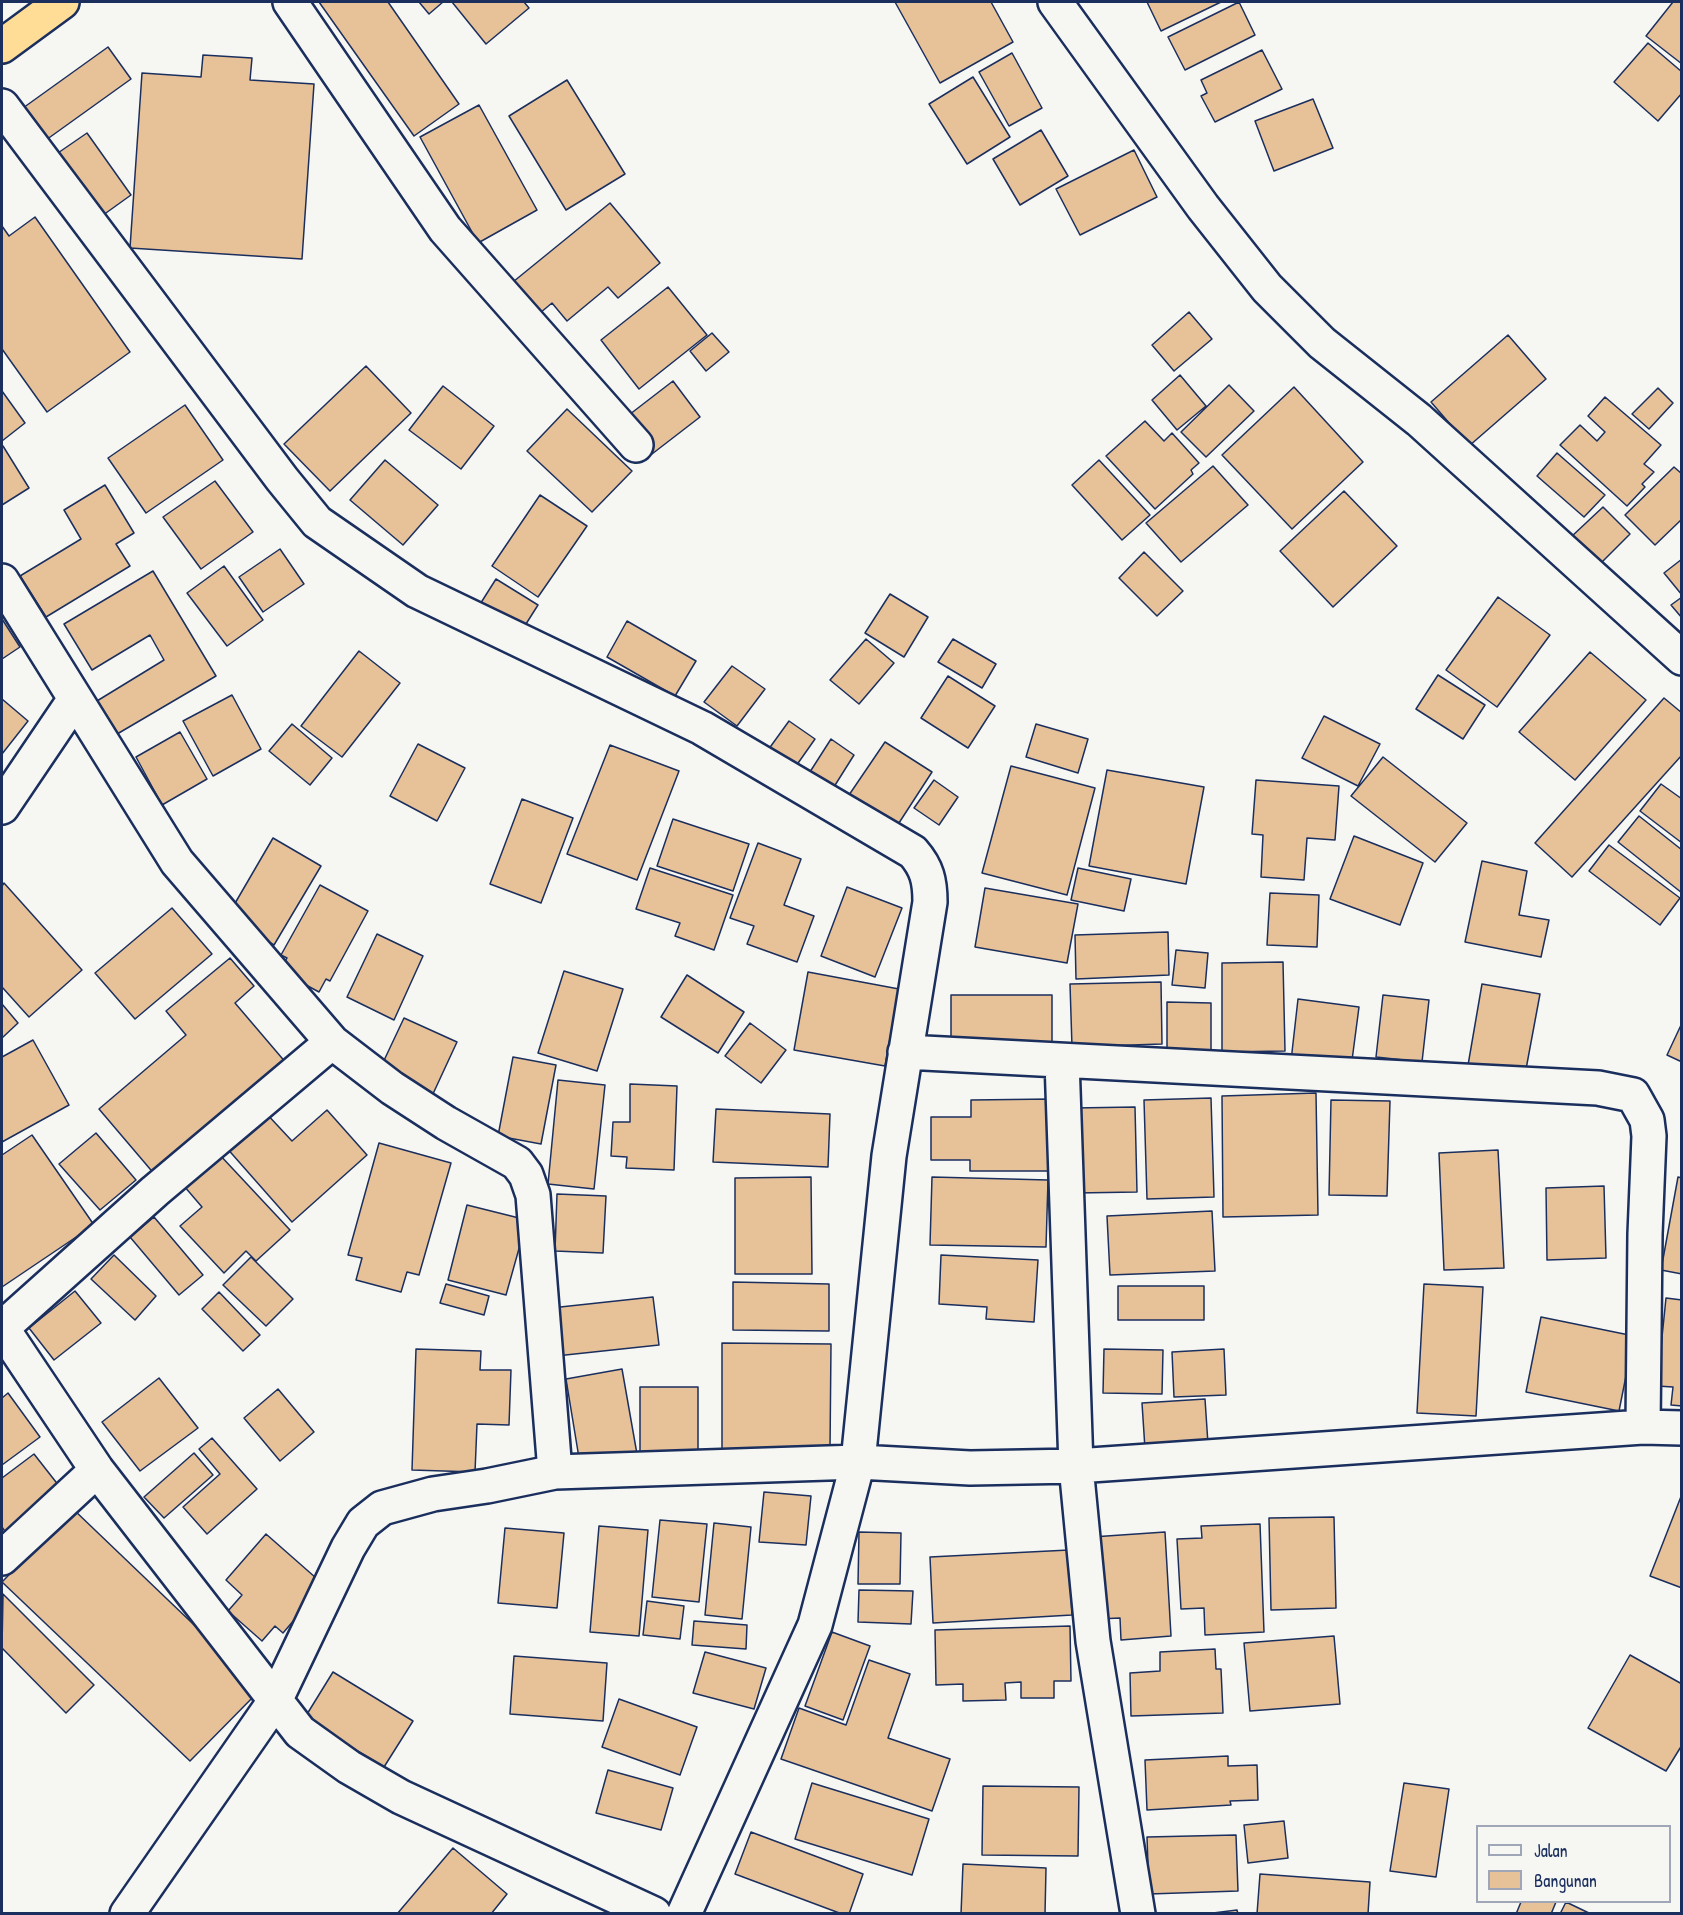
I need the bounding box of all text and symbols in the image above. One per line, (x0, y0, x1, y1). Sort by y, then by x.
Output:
legend (1476, 1825, 1671, 1903)
text: Jalan (1534, 1838, 1568, 1863)
text: Bangunan (1534, 1868, 1597, 1893)

